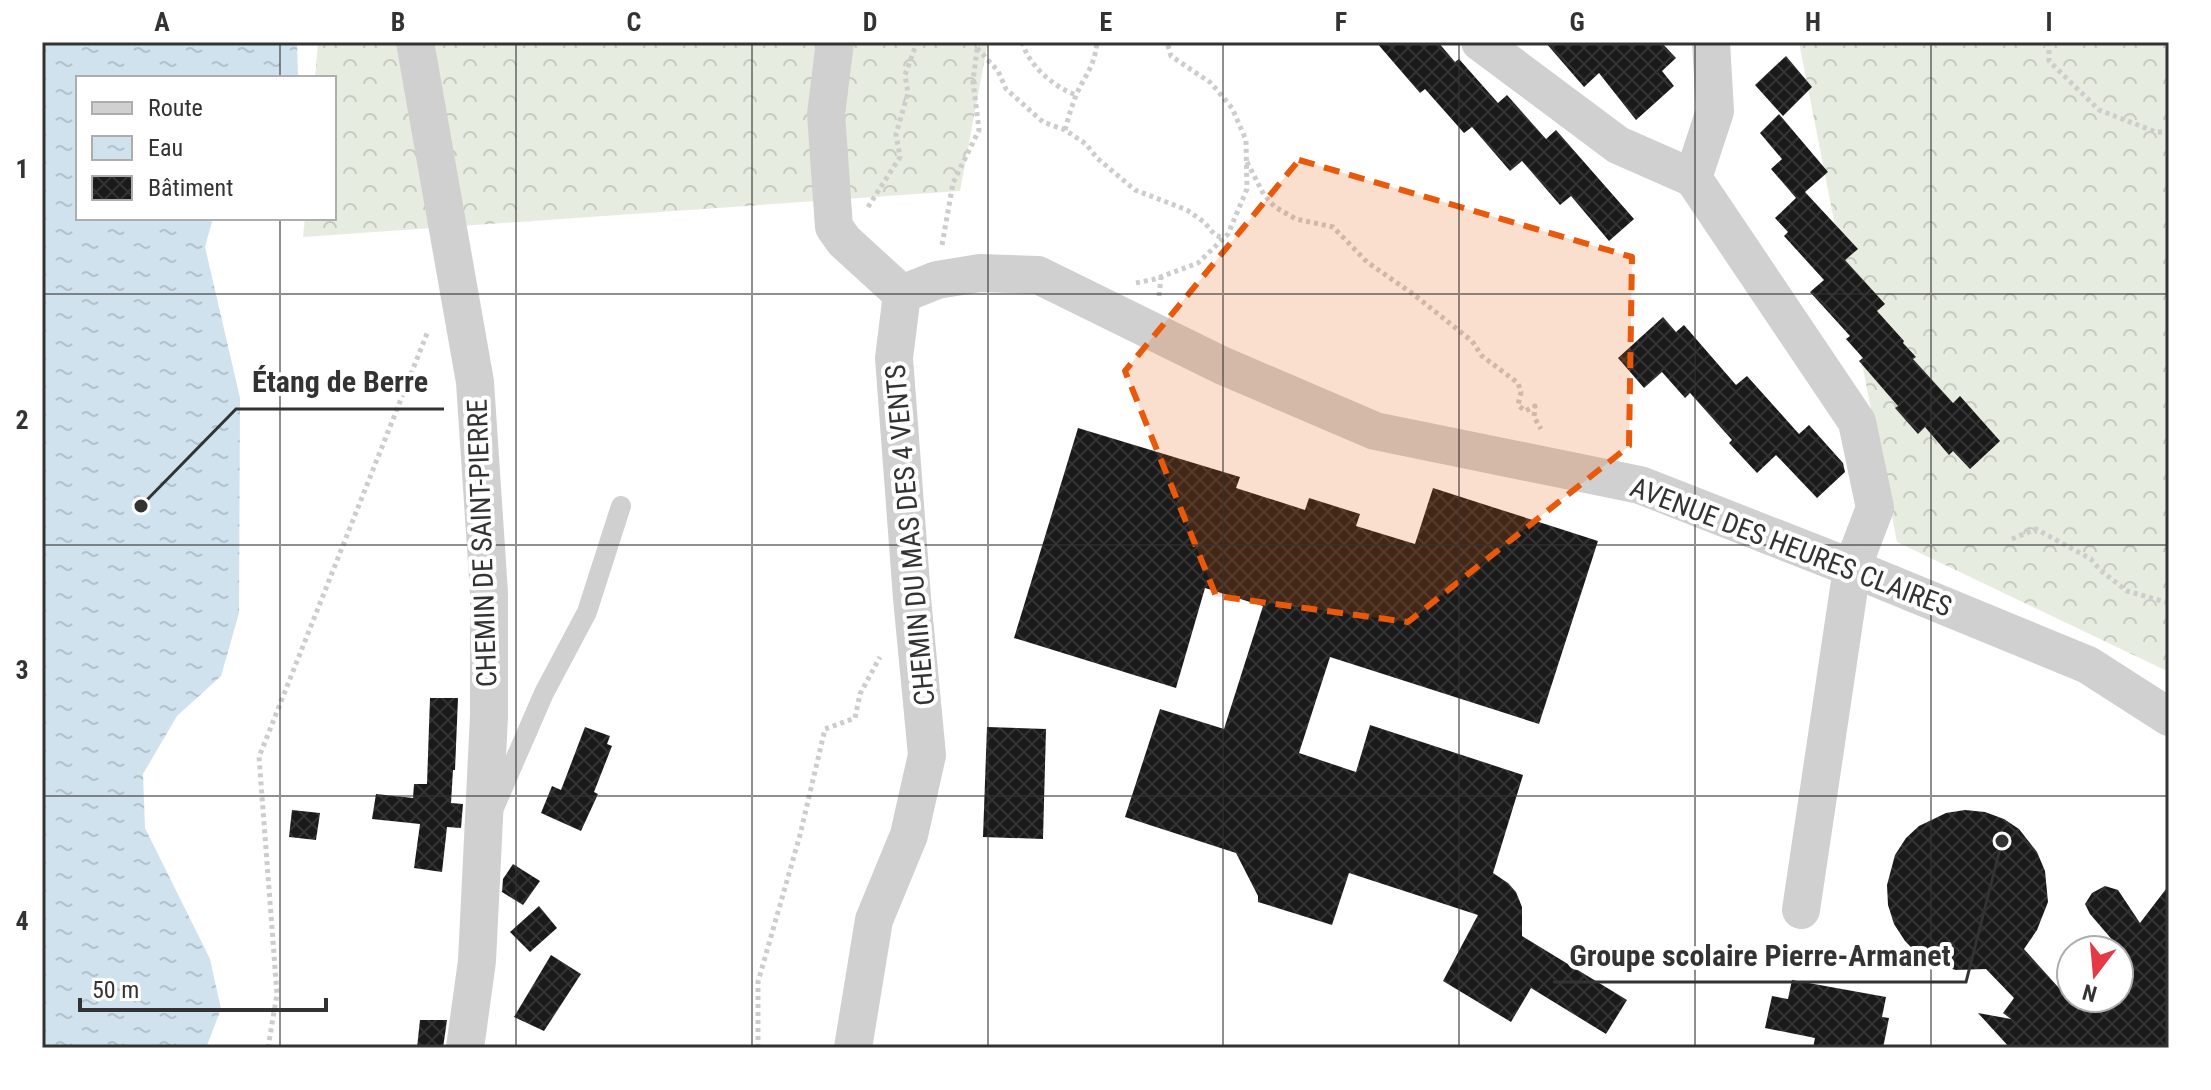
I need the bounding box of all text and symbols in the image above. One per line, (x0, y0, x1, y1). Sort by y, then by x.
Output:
text: A (154, 7, 170, 37)
text: B (391, 7, 405, 37)
text: C (627, 7, 642, 37)
text: D (863, 7, 877, 37)
text: E (1100, 7, 1113, 37)
text: F (1335, 7, 1347, 37)
text: G (1569, 7, 1585, 37)
text: H (1805, 7, 1821, 37)
text: I (2045, 7, 2053, 37)
legend (76, 76, 336, 220)
text: Route (148, 94, 203, 122)
text: Eau (148, 134, 183, 162)
text: 1 (15, 154, 29, 184)
text: Bâtiment (148, 174, 233, 202)
callout: Étang de Berre (236, 355, 444, 409)
street label: CHEMIN DU MAS DES 4 VENTS (879, 363, 941, 707)
text: Étang de Berre (252, 364, 428, 399)
street label: CHEMIN DE SAINT-PIERRE (460, 398, 504, 688)
text: 2 (15, 405, 29, 435)
street label: AVENUE DES HEURES CLAIRES (1626, 470, 1956, 624)
text: 3 (15, 655, 29, 685)
text: 4 (15, 906, 29, 936)
callout: Groupe scolaire Pierre-Armanet (1553, 928, 1966, 982)
north arrow (2055, 934, 2135, 1014)
text: Groupe scolaire Pierre-Armanet (1569, 938, 1951, 973)
scale bar (80, 962, 326, 1012)
text: 50 m (92, 976, 139, 1004)
text: N (2080, 979, 2100, 1007)

